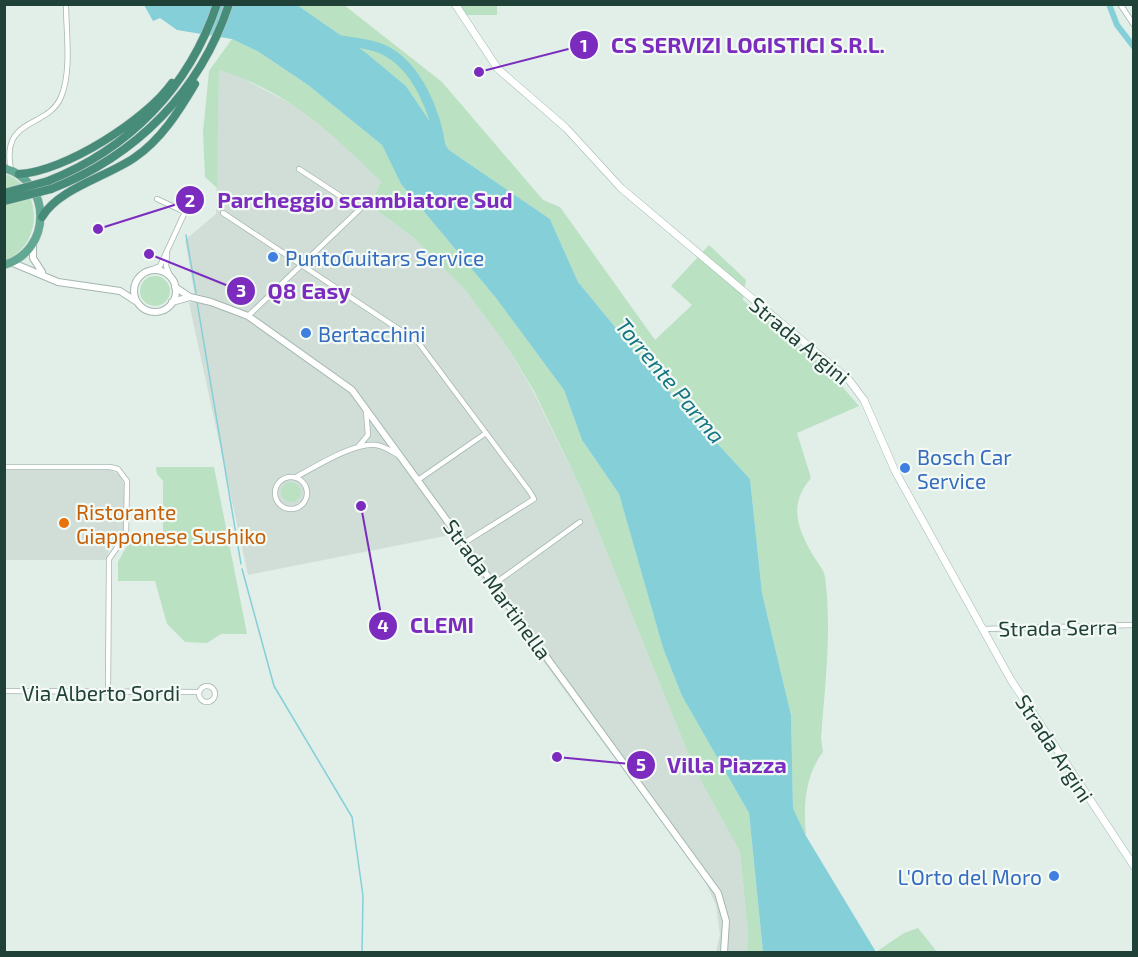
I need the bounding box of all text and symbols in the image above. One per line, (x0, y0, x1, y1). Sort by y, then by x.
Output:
callout: CS SERVIZI LOGISTICI S.R.L. (569, 25, 897, 65)
text: CS SERVIZI LOGISTICI S.R.L. (611, 31, 885, 57)
text: 1 (580, 34, 588, 56)
callout: Parcheggio scambiatore Sud (175, 180, 525, 220)
text: Parcheggio scambiatore Sud (217, 186, 513, 212)
text: 2 (185, 189, 195, 211)
place label: PuntoGuitars Service (285, 245, 484, 270)
marker: PuntoGuitars Service (266, 250, 280, 264)
callout: Q8 Easy (226, 271, 362, 311)
text: Q8 Easy (268, 277, 351, 304)
text: 3 (236, 279, 246, 301)
street label: Strada Argini (745, 291, 855, 389)
water label: Torrente Parma (611, 312, 731, 448)
place label: Bertacchini (318, 321, 425, 346)
marker: Bertacchini (299, 326, 313, 340)
place label: Bosch Car Service (917, 444, 1012, 493)
marker: Bosch Car Service (898, 461, 912, 475)
place label: Ristorante Giapponese Sushiko (76, 499, 266, 548)
street label: Strada Martinella (439, 514, 557, 664)
marker: Ristorante Giapponese Sushiko (57, 516, 71, 530)
callout: CLEMI (368, 606, 486, 646)
text: CLEMI (410, 611, 474, 637)
street label: Strada Serra (998, 613, 1118, 641)
text: 4 (377, 614, 389, 636)
street label: Via Alberto Sordi (22, 680, 180, 705)
street label: Strada Argini (1011, 690, 1099, 806)
callout: Villa Piazza (626, 745, 799, 785)
text: Villa Piazza (667, 751, 787, 777)
text: 5 (636, 753, 646, 775)
place label: L'Orto del Moro (897, 864, 1042, 889)
marker: L'Orto del Moro (1047, 869, 1061, 883)

